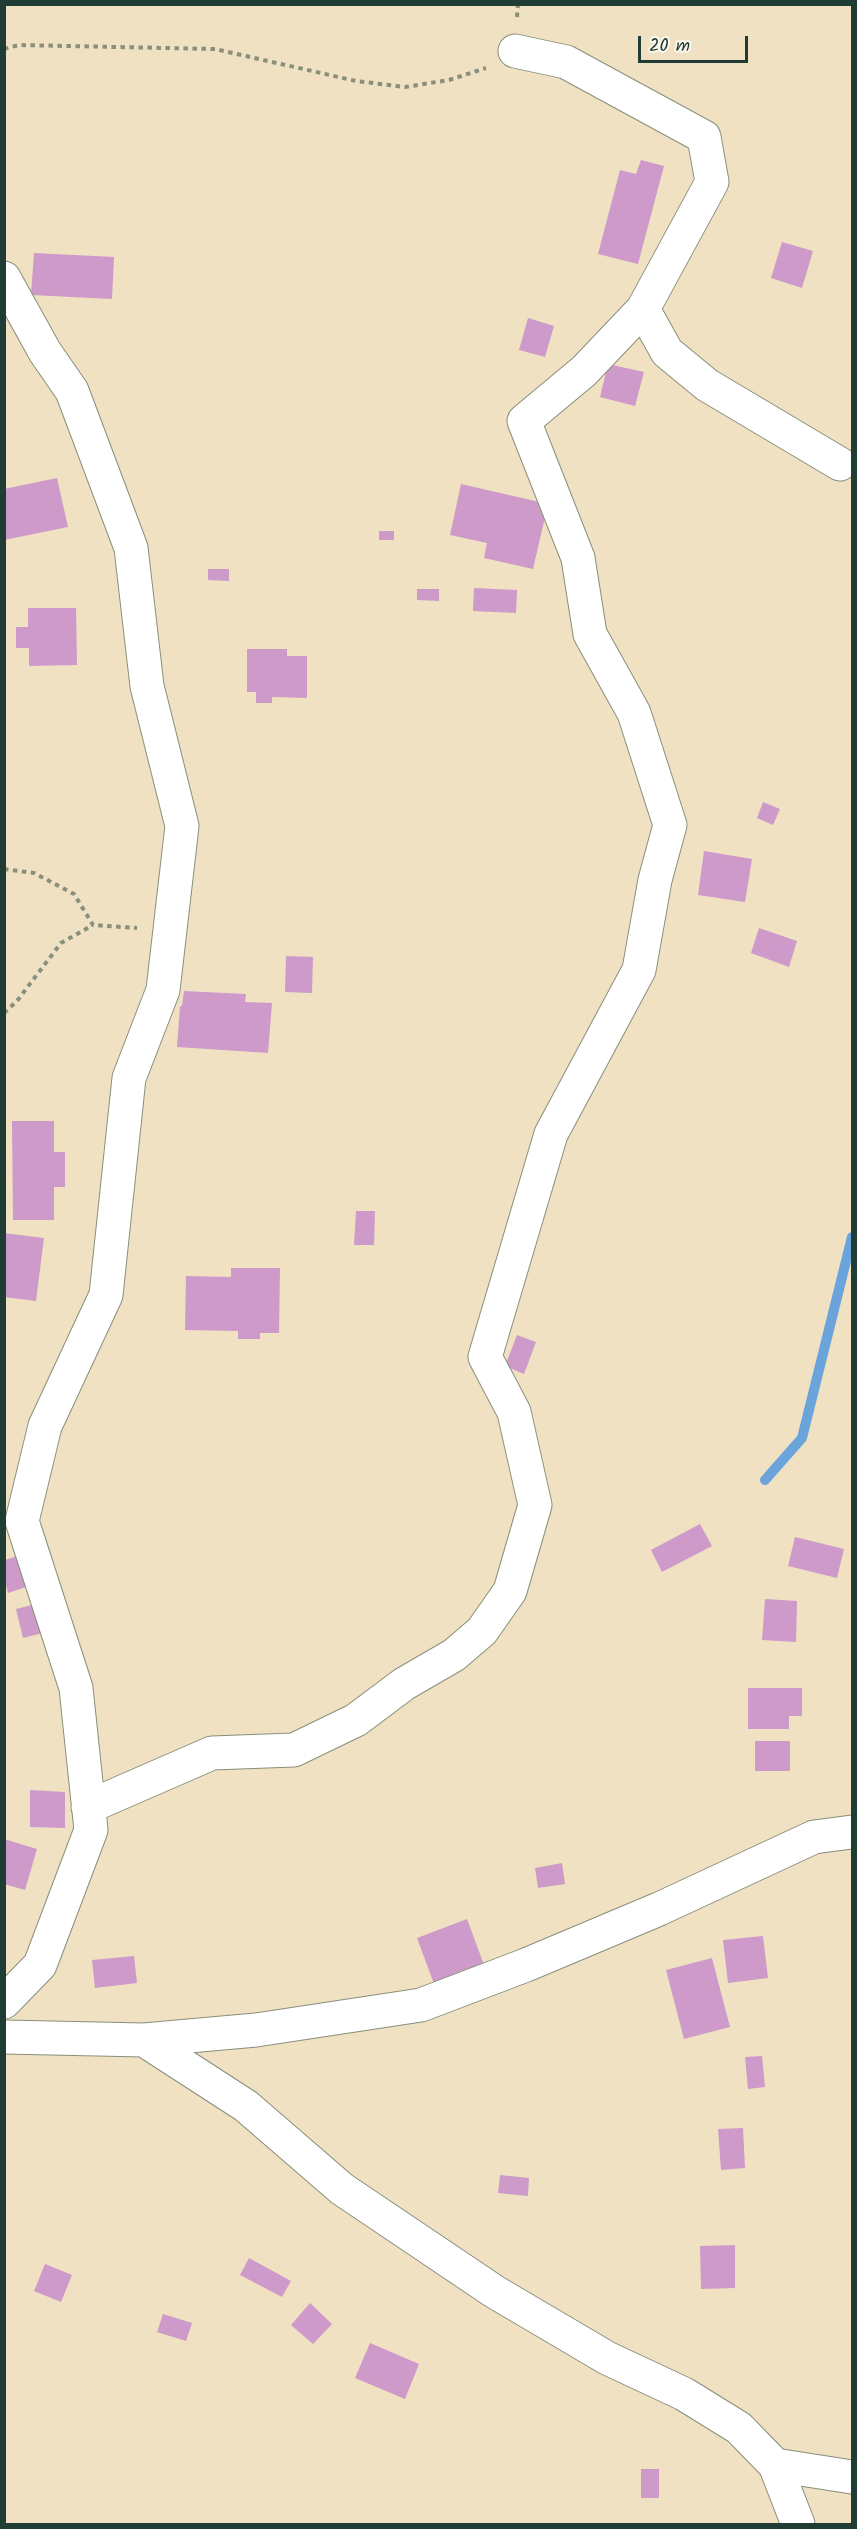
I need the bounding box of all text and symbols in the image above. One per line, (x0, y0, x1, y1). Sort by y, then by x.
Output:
scale bar (641, 24, 750, 62)
text: 20 m (649, 32, 690, 61)

